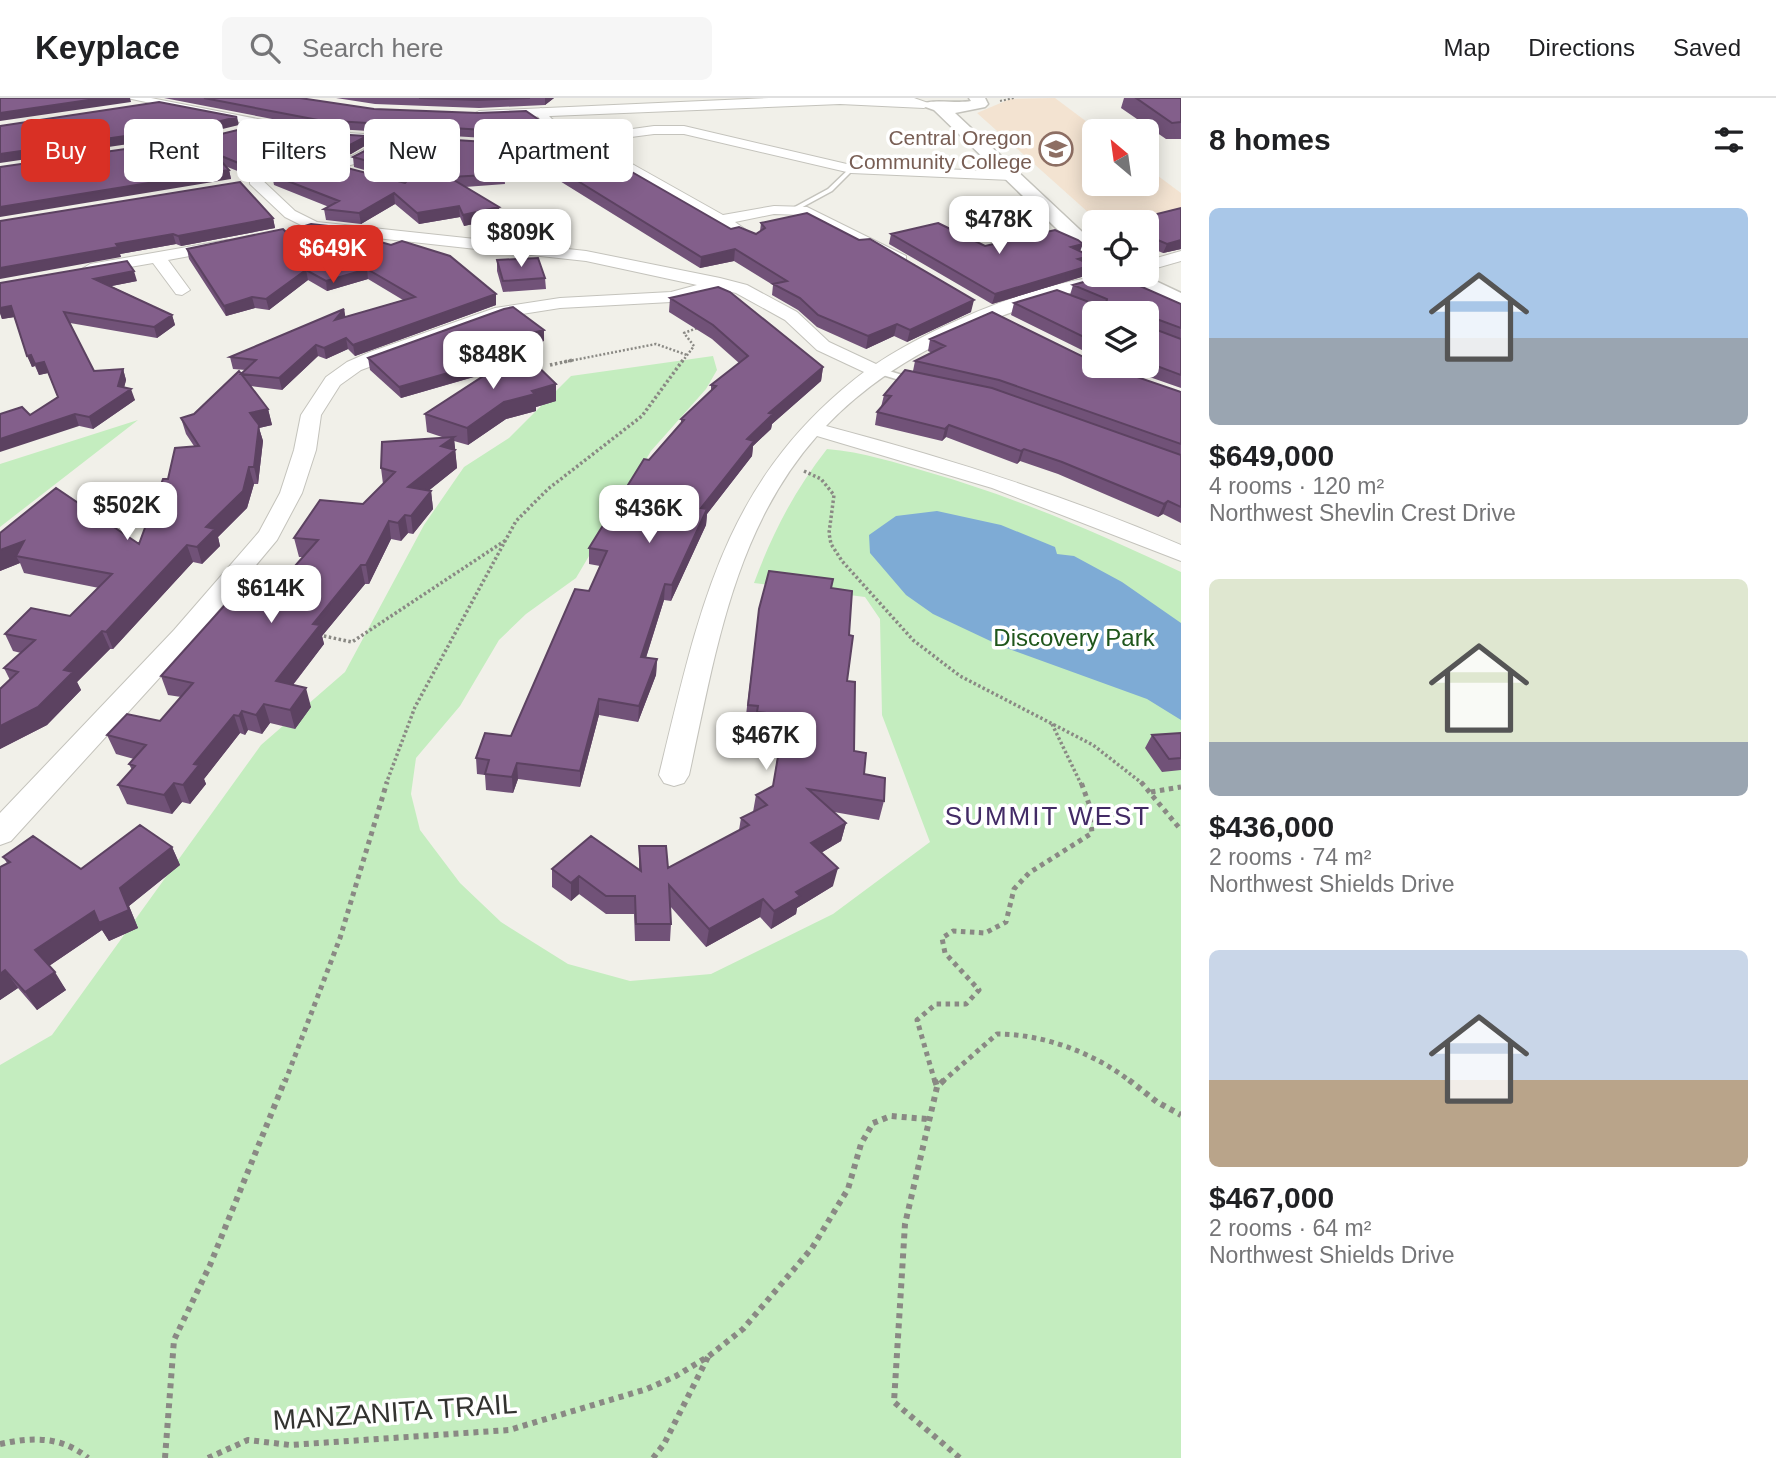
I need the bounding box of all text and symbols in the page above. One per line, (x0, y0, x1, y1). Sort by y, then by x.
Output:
search box (222, 17, 712, 80)
text: Keyplace (35, 29, 180, 66)
icon: search (246, 29, 284, 67)
text: Search here (302, 33, 444, 63)
text: Map (1444, 34, 1490, 61)
text: Directions (1528, 34, 1635, 61)
text: Saved (1673, 34, 1741, 61)
chip: Buy (21, 119, 110, 182)
chip: Rent (124, 119, 223, 182)
chip: Filters (237, 119, 350, 182)
chip: New (364, 119, 460, 182)
chip: Apartment (474, 119, 633, 182)
north arrow (1082, 119, 1158, 196)
map controls (1082, 119, 1159, 378)
icon: filters (1710, 121, 1748, 159)
text: 8 homes (1209, 123, 1331, 156)
place label: Central Oregon Community College (849, 126, 1032, 173)
school or university icon: Central Oregon Community College (1037, 130, 1075, 168)
pin: $478K (950, 197, 1048, 256)
text: $478K (965, 206, 1033, 232)
pin: $809K (472, 209, 570, 269)
button: locate (1082, 210, 1159, 287)
text: $809K (487, 219, 555, 245)
pin: $649K (284, 226, 382, 285)
text: $649K (299, 235, 367, 261)
icon: home (1416, 254, 1542, 380)
button: layers (1082, 301, 1159, 378)
pin: $848K (444, 331, 542, 391)
text: $848K (459, 341, 527, 367)
text: $649,000 (1209, 439, 1334, 472)
text: 4 rooms · 120 m² (1209, 473, 1384, 499)
pin: $502K (78, 482, 176, 542)
pin: $436K (600, 486, 698, 545)
text: $502K (93, 492, 161, 518)
text: $436K (615, 495, 683, 521)
text: Northwest Shevlin Crest Drive (1209, 500, 1516, 526)
pin: $614K (222, 566, 320, 625)
text: $614K (237, 575, 305, 601)
park label: Discovery Park (993, 624, 1156, 651)
icon: home (1416, 625, 1542, 751)
pin: $467K (717, 712, 815, 772)
text: $467K (732, 722, 800, 748)
district label: SUMMIT WEST (945, 801, 1151, 831)
text: $436,000 (1209, 810, 1334, 843)
text: 2 rooms · 74 m² (1209, 844, 1371, 870)
text: Northwest Shields Drive (1209, 871, 1454, 897)
icon: home (1416, 996, 1542, 1122)
text: $467,000 (1209, 1181, 1334, 1214)
text: 2 rooms · 64 m² (1209, 1215, 1371, 1241)
text: Northwest Shields Drive (1209, 1242, 1454, 1268)
street label: MANZANITA TRAIL (272, 1388, 518, 1436)

